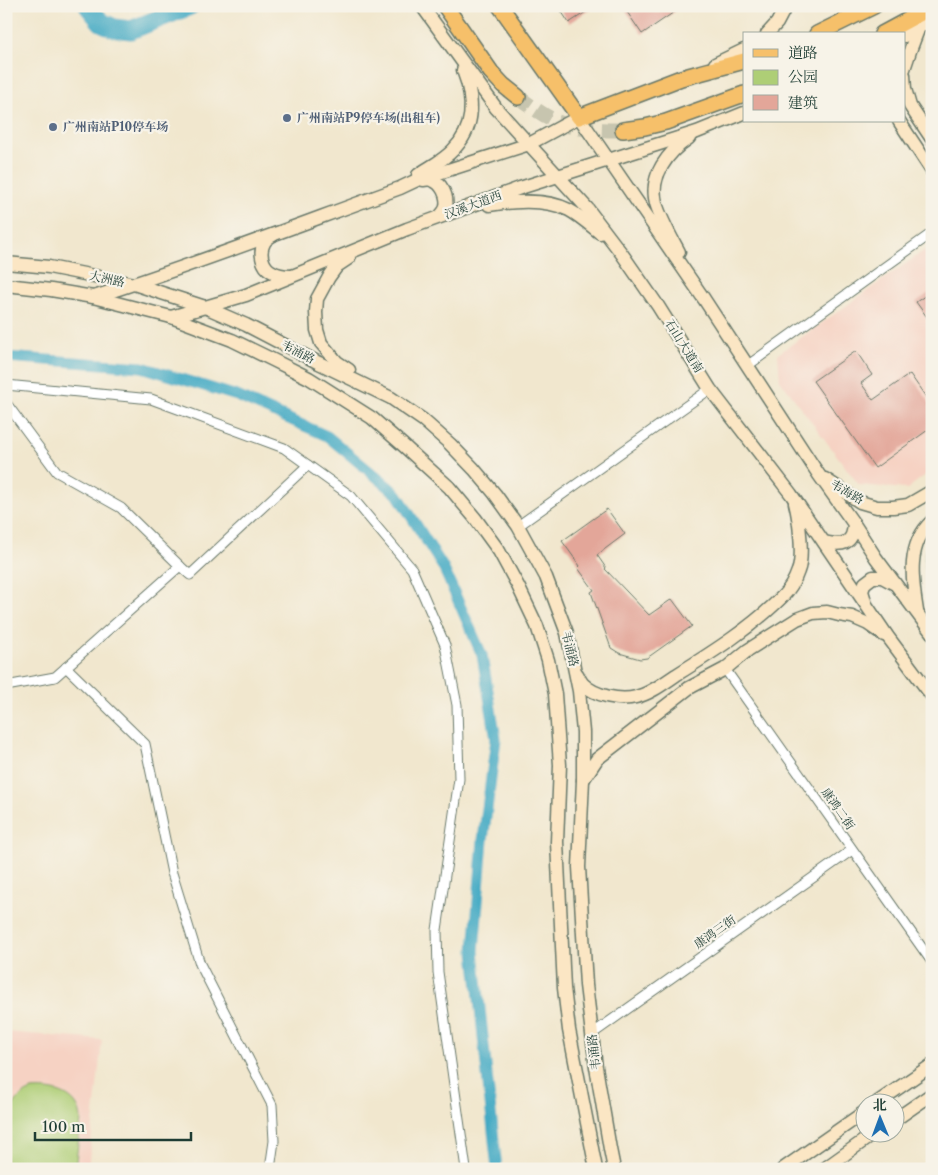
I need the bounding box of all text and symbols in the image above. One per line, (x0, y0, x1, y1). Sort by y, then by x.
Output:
legend (743, 32, 906, 122)
text: 道路 (788, 43, 818, 62)
text: 公园 (788, 67, 818, 86)
text: 建筑 (788, 93, 818, 112)
place label: 广州南站P9停车场(出租车) (297, 110, 440, 125)
marker: 广州南站P9停车场(出租车) (281, 112, 293, 124)
place label: 广州南站P10停车场 (63, 119, 168, 134)
marker: 广州南站P10停车场 (47, 121, 59, 133)
street label: 汉溪大道西 (442, 187, 504, 222)
street label: 大洲路 (88, 267, 126, 290)
street label: 石山大道南 (662, 316, 707, 375)
street label: 韦涌路 (279, 337, 318, 366)
street label: 韦海路 (828, 476, 867, 507)
street label: 韦涌路 (559, 630, 582, 668)
street label: 康鸿二街 (818, 785, 859, 833)
street label: 康鸿三街 (691, 911, 739, 952)
street label: 韦涌路 (584, 1033, 603, 1071)
north arrow (856, 1092, 906, 1142)
text: 北 (873, 1096, 887, 1114)
scale bar (35, 1110, 191, 1142)
text: 100 m (42, 1117, 85, 1136)

